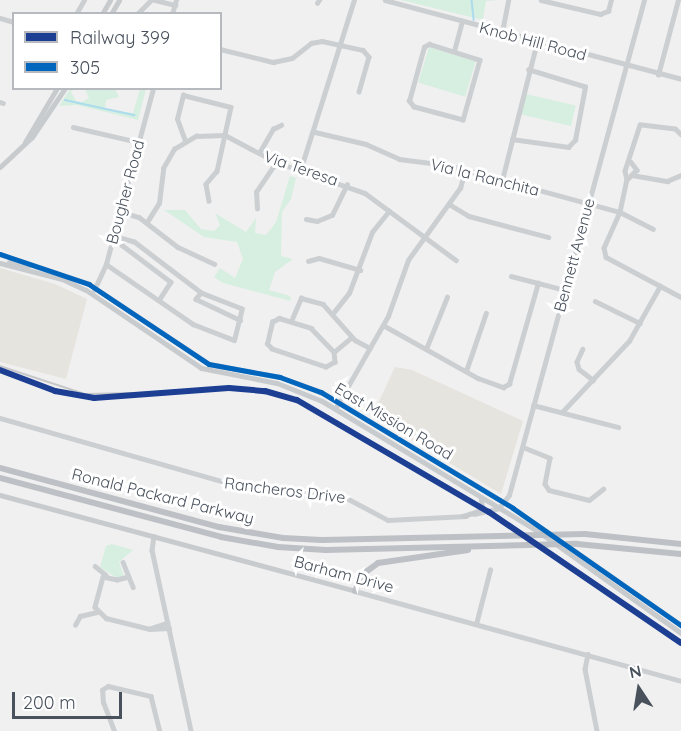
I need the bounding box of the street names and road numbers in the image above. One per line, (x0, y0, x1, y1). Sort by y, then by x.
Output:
street label: Knob Hill Road (477, 17, 589, 65)
street label: Bougher Road (102, 138, 148, 246)
street label: Via Teresa (261, 146, 341, 190)
street label: Via la Ranchita (429, 154, 541, 200)
street label: Bennett Avenue (550, 196, 598, 314)
street label: East Mission Road (332, 378, 456, 464)
street label: Ronald Packard Parkway (70, 464, 256, 528)
street label: Rancheros Drive (223, 473, 347, 507)
street label: Barham Drive (292, 551, 396, 597)

